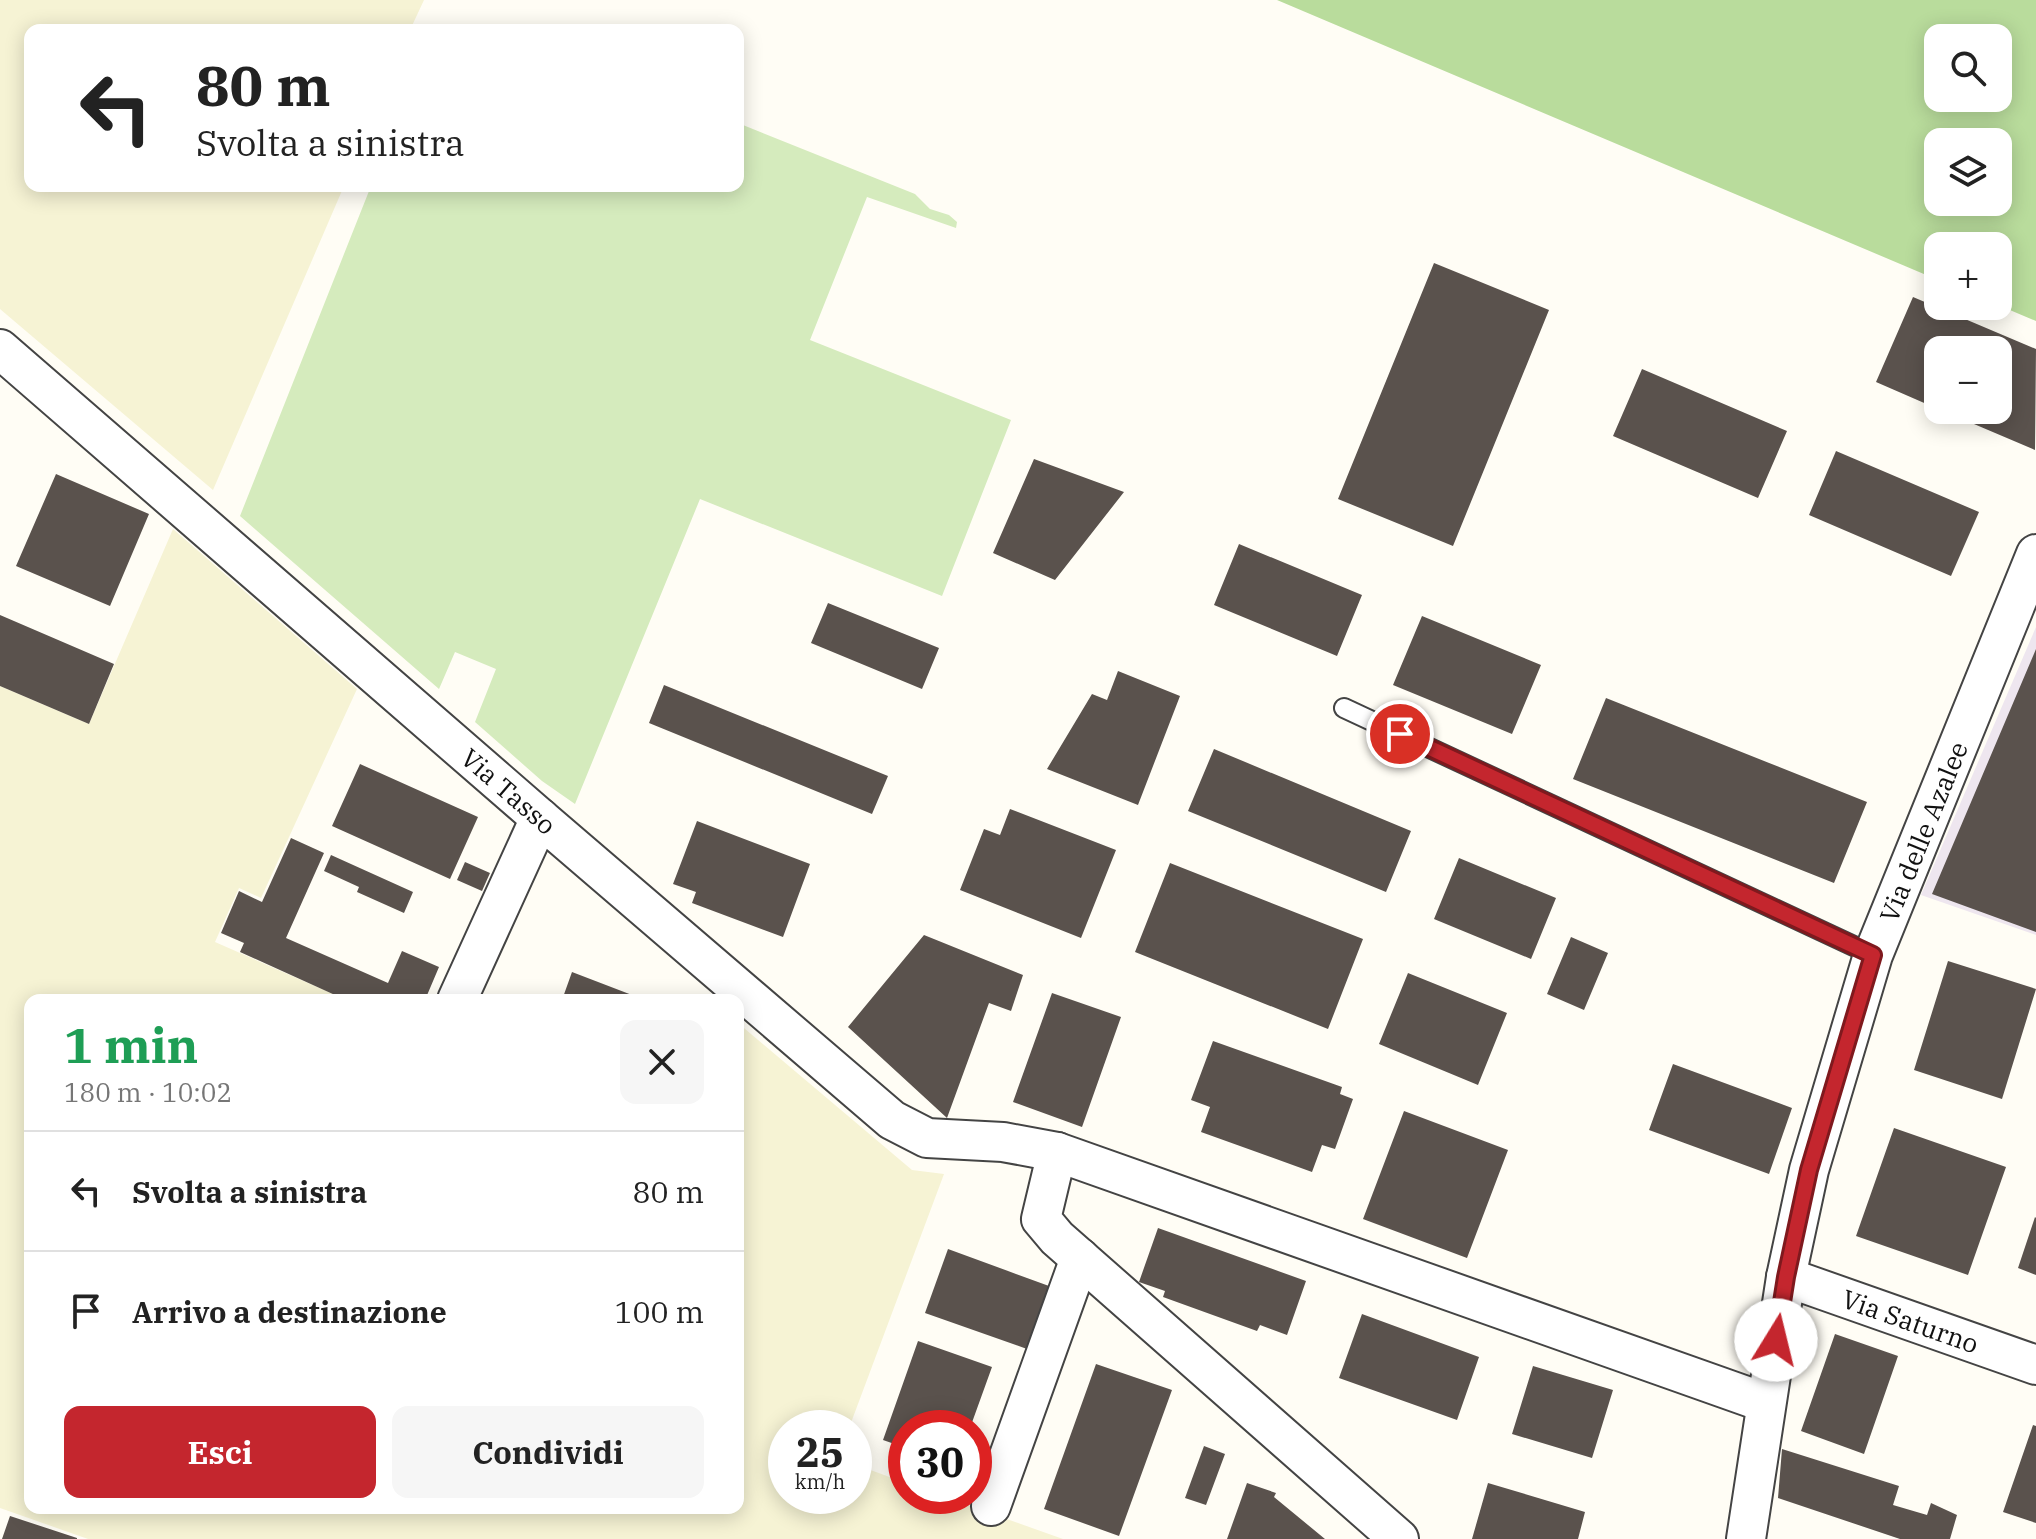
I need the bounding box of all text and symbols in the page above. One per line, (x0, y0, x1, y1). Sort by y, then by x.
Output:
map controls (1924, 24, 2012, 424)
button: search (1924, 24, 2012, 112)
text: 80 m (196, 49, 331, 121)
icon: left (64, 56, 168, 160)
text: Svolta a sinistra (196, 119, 465, 166)
button: layers (1924, 128, 2012, 216)
button: + (1924, 232, 2012, 320)
button: − (1924, 336, 2012, 424)
pin (1366, 700, 1434, 768)
icon: arrive (1378, 712, 1422, 756)
street label: Via delle Azalee (1871, 736, 1975, 927)
street label: Via Tasso (454, 740, 564, 842)
text: 1 min (64, 1014, 198, 1076)
button: close (620, 1020, 704, 1104)
text: 180 m · 10:02 (64, 1075, 232, 1109)
icon: left (64, 1169, 108, 1213)
text: Svolta a sinistra (132, 1172, 367, 1211)
text: 80 m (632, 1172, 704, 1211)
street label: Via Saturno (1838, 1281, 1983, 1361)
icon: arrive (64, 1289, 108, 1333)
text: Arrivo a destinazione (132, 1292, 447, 1331)
text: 100 m (614, 1292, 704, 1331)
position arrow (1734, 1298, 1818, 1382)
button: Esci (64, 1406, 376, 1498)
button: Condividi (392, 1406, 704, 1498)
speed limit sign: 30 (888, 1410, 992, 1514)
text: 25 (796, 1426, 844, 1478)
text: km/h (795, 1468, 845, 1495)

